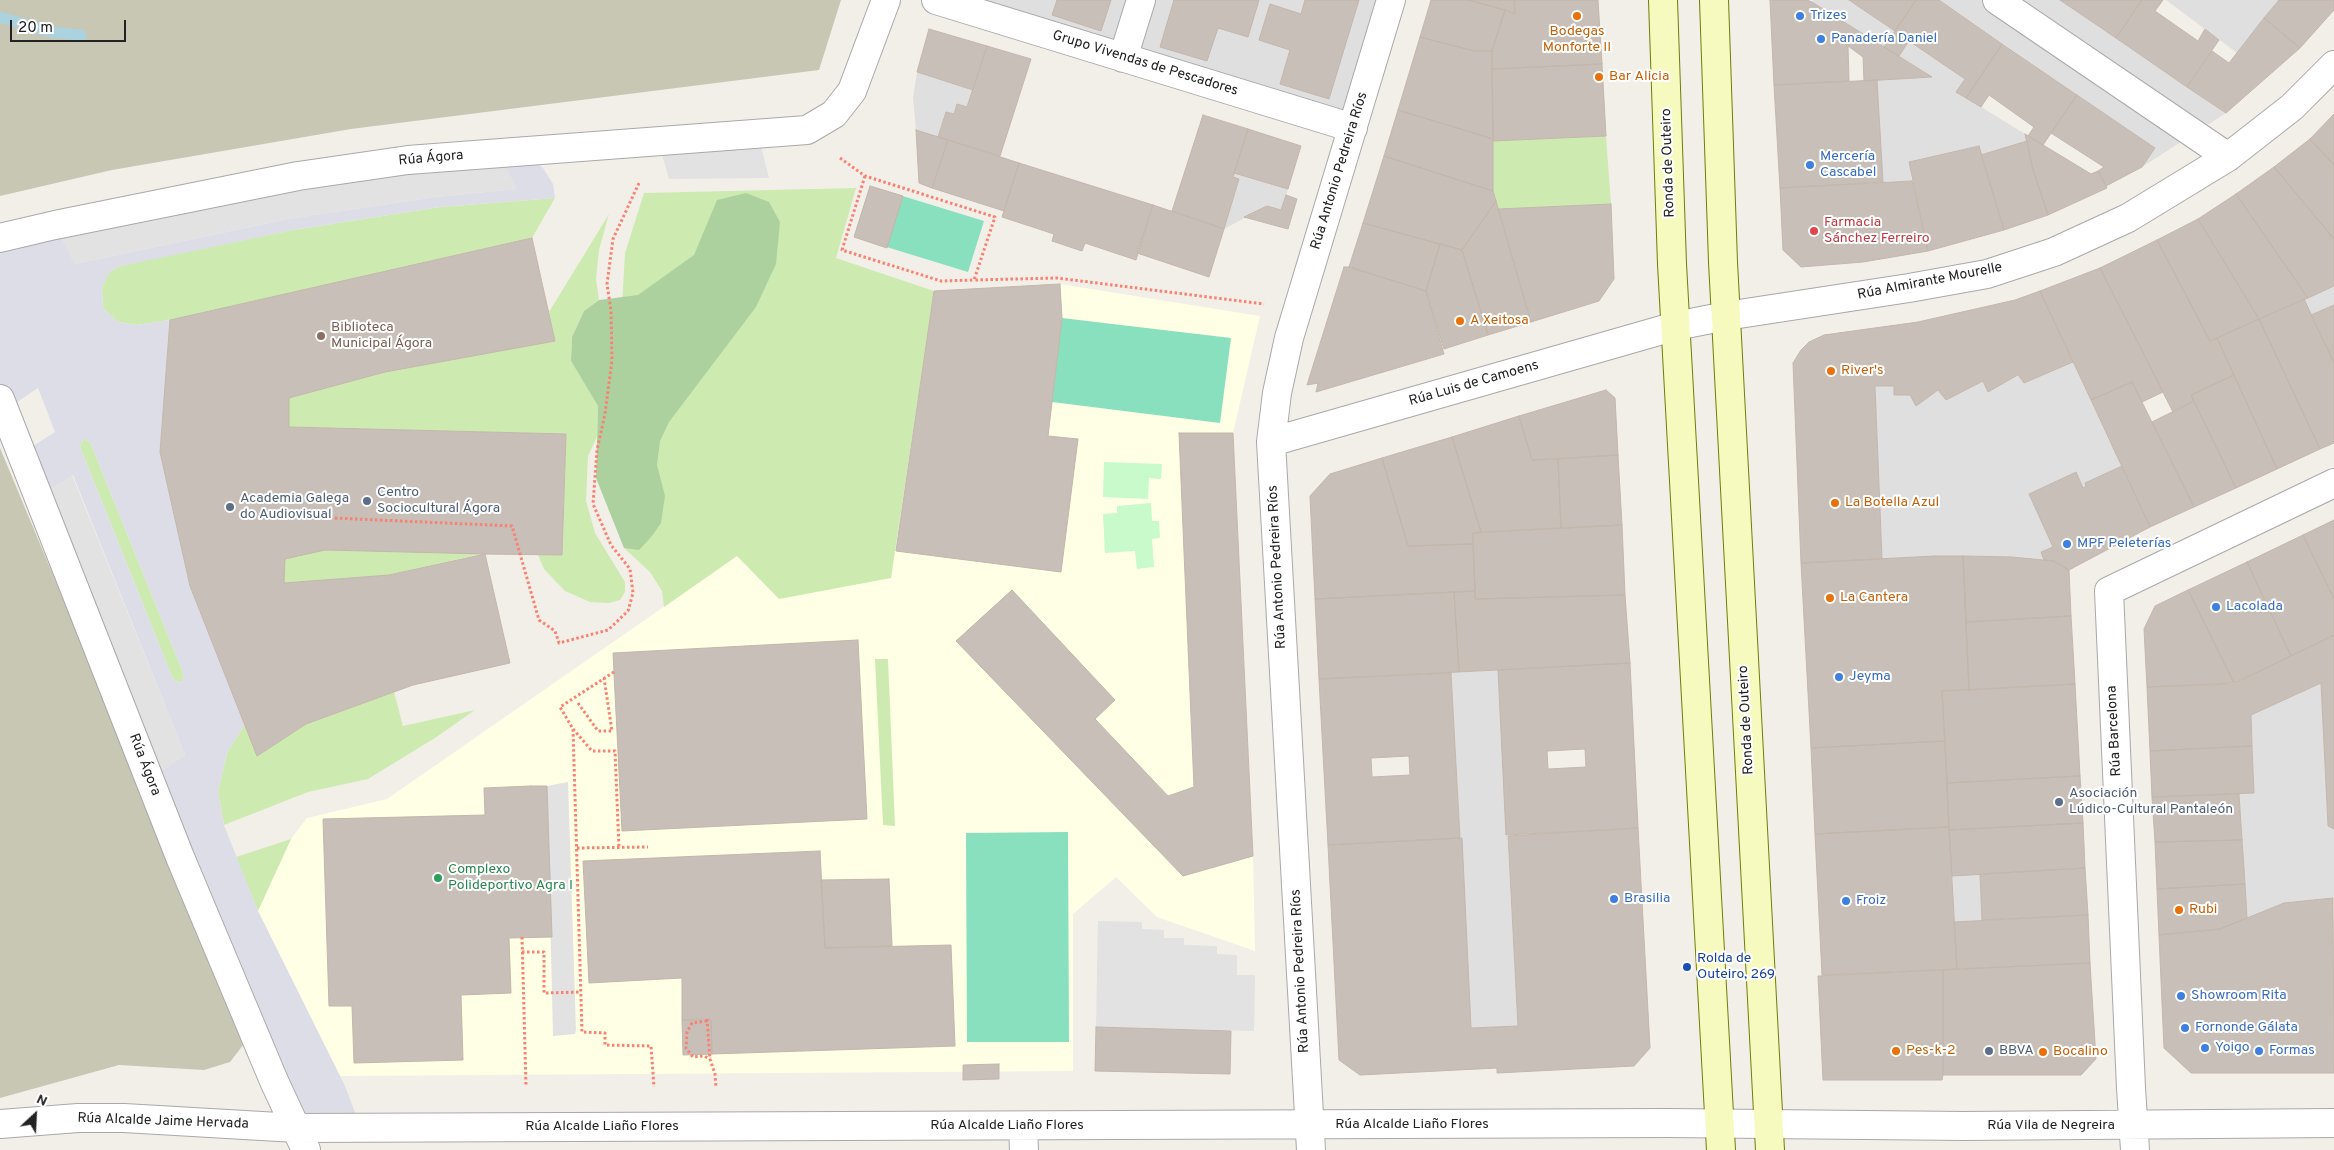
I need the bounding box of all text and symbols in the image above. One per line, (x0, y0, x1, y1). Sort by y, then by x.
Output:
place label: Trizes (1810, 8, 1847, 24)
scale bar (12, 10, 129, 42)
marker: Bodegas Monforte II (1571, 10, 1583, 22)
marker: Trizes (1794, 10, 1806, 22)
text: 20 m (18, 19, 53, 38)
place label: Bodegas Monforte II (1543, 24, 1611, 56)
street label: Grupo Vivendas de Pescadores (1050, 28, 1240, 100)
place label: Panadería Daniel (1831, 31, 1937, 47)
marker: Panadería Daniel (1815, 33, 1827, 45)
place label: Bar Alicia (1609, 69, 1669, 85)
marker: Bar Alicia (1593, 71, 1605, 83)
street label: Rúa Antonio Pedreira Ríos (1308, 90, 1372, 252)
street label: Ronda de Outeiro (1659, 108, 1679, 218)
street label: Rúa Ágora (398, 148, 464, 170)
place label: Mercería Cascabel (1820, 149, 1876, 182)
marker: Mercería Cascabel (1804, 159, 1816, 171)
place label: Farmacia Sánchez Ferreiro (1824, 215, 1930, 248)
marker: Farmacia Sánchez Ferreiro (1808, 225, 1820, 237)
street label: Rúa Almirante Mourelle (1856, 260, 2004, 304)
place label: A Xeitosa (1470, 313, 1529, 329)
marker: A Xeitosa (1454, 315, 1466, 327)
place label: Biblioteca Municipal Ágora (331, 320, 432, 352)
marker: Biblioteca Municipal Ágora (315, 330, 327, 342)
street label: Rúa Luis de Camoens (1407, 357, 1541, 411)
place label: River's (1841, 363, 1884, 379)
marker: River's (1825, 365, 1837, 377)
place label: Centro Sociocultural Ágora (377, 485, 500, 518)
street label: Rúa Antonio Pedreira Ríos (1265, 485, 1291, 649)
place label: Academia Galega do Audiovisual (240, 491, 349, 524)
marker: Centro Sociocultural Ágora (361, 495, 373, 507)
place label: La Botella Azul (1845, 495, 1939, 511)
marker: La Botella Azul (1829, 497, 1841, 509)
marker: Academia Galega do Audiovisual (224, 501, 236, 513)
place label: MPF Peleterías (2077, 536, 2171, 552)
marker: MPF Peleterías (2061, 538, 2073, 550)
place label: La Cantera (1840, 590, 1908, 606)
marker: La Cantera (1824, 592, 1836, 604)
place label: Lacolada (2226, 599, 2283, 615)
marker: Lacolada (2210, 601, 2222, 613)
street label: Ronda de Outeiro (1736, 665, 1758, 775)
place label: Jeyma (1849, 669, 1891, 685)
marker: Jeyma (1833, 671, 1845, 683)
street label: Rúa Barcelona (2104, 685, 2126, 777)
street label: Rúa Ágora (124, 732, 164, 798)
place label: Asociación Lúdico-Cultural Pantaleón (2069, 786, 2233, 819)
marker: Asociación Lúdico-Cultural Pantaleón (2053, 796, 2065, 808)
place label: Complexo Polideportivo Agra I (448, 862, 573, 894)
marker: Complexo Polideportivo Agra I (432, 872, 444, 884)
street label: Rúa Antonio Pedreira Ríos (1288, 889, 1314, 1053)
place label: Brasilia (1624, 891, 1670, 907)
marker: Brasilia (1608, 893, 1620, 905)
place label: Froiz (1856, 893, 1886, 909)
marker: Froiz (1840, 895, 1852, 907)
place label: Rubi (2189, 902, 2217, 918)
marker: Rubi (2173, 904, 2185, 916)
place label: Rolda de Outeiro, 269 (1697, 951, 1775, 984)
marker: Rolda de Outeiro, 269 (1681, 961, 1693, 973)
place label: Showroom Rita (2191, 988, 2287, 1004)
marker: Showroom Rita (2175, 990, 2187, 1002)
place label: Fornonde Gálata (2195, 1020, 2298, 1036)
marker: Fornonde Gálata (2179, 1022, 2191, 1034)
place label: Yoigo (2215, 1040, 2250, 1056)
marker: Yoigo (2199, 1042, 2211, 1054)
place label: Pes-k-2 (1906, 1043, 1956, 1059)
place label: BBVA (1999, 1043, 2034, 1059)
place label: Formas (2269, 1043, 2315, 1059)
place label: Bocalino (2053, 1044, 2108, 1060)
marker: Pes-k-2 (1890, 1045, 1902, 1057)
marker: BBVA (1983, 1045, 1995, 1057)
marker: Formas (2253, 1045, 2265, 1057)
marker: Bocalino (2037, 1046, 2049, 1058)
north arrow (10, 1090, 60, 1140)
text: N (33, 1091, 50, 1111)
street label: Rúa Alcalde Jaime Hervada (77, 1111, 249, 1133)
street label: Rúa Alcalde Liaño Flores (1335, 1117, 1489, 1133)
street label: Rúa Alcalde Liaño Flores (930, 1118, 1084, 1134)
street label: Rúa Vila de Negreira (1987, 1118, 2115, 1134)
street label: Rúa Alcalde Liaño Flores (525, 1119, 679, 1135)

